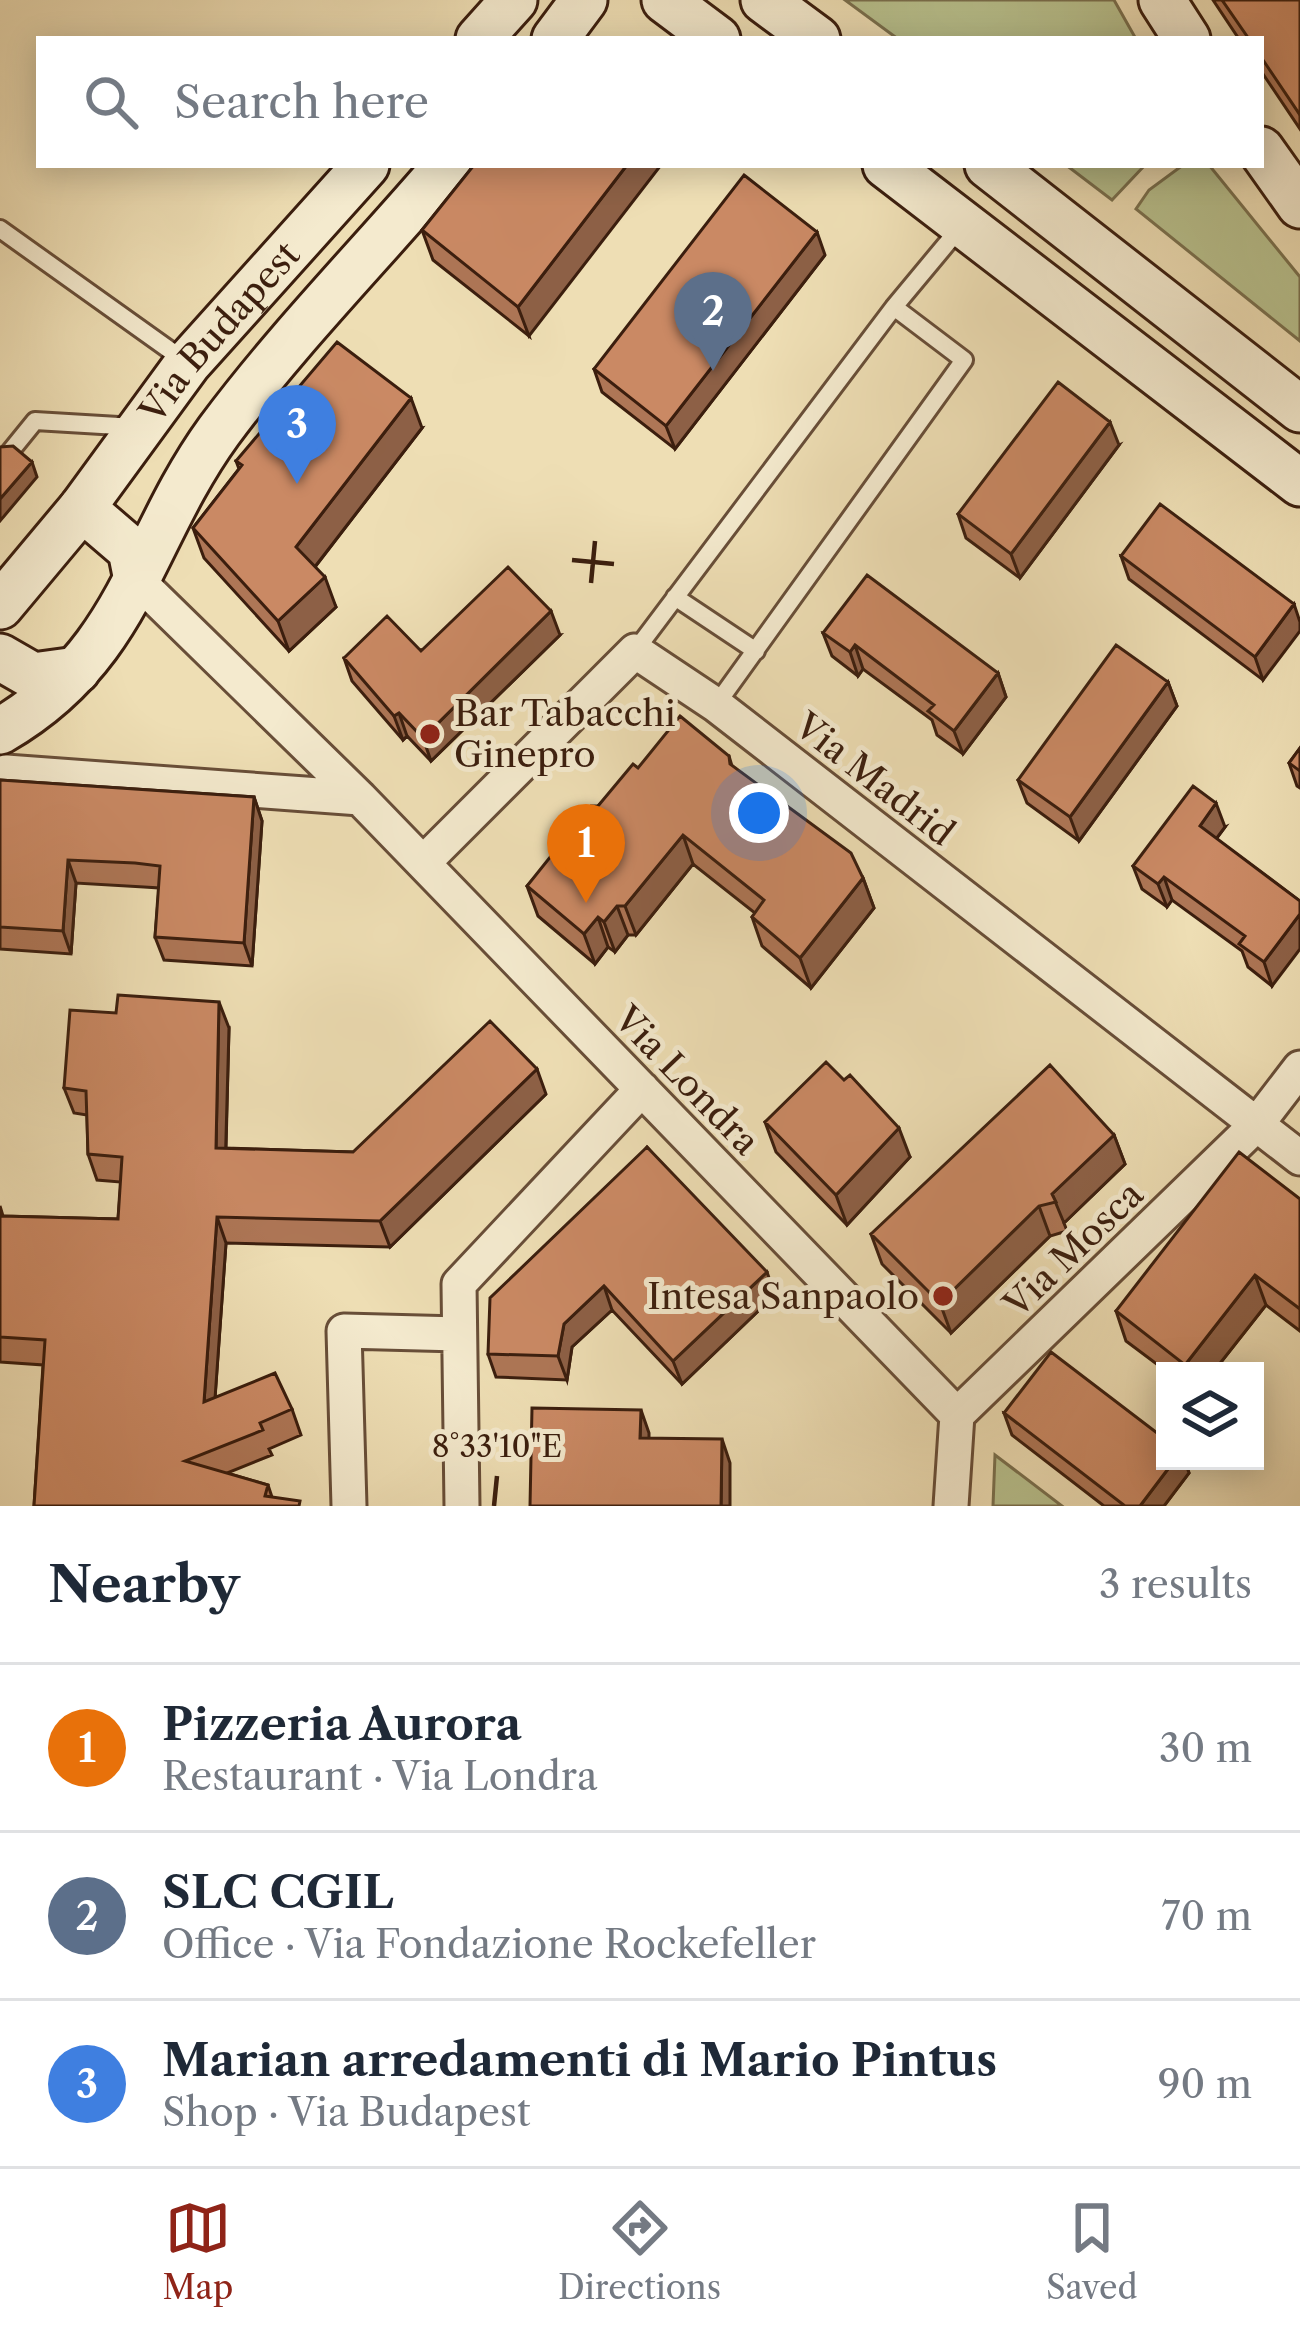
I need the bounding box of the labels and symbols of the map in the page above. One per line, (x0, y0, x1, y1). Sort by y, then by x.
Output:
street label: Via Budapest (129, 232, 309, 432)
pin: 2 (674, 272, 752, 371)
pin: 3 (258, 385, 336, 484)
place label: Bar Tabacchi Ginepro (454, 691, 676, 776)
street label: Via Madrid (786, 703, 963, 855)
marker: Bar Tabacchi Ginepro (417, 721, 443, 747)
your location (729, 783, 789, 843)
pin: 1 (547, 804, 625, 903)
street label: Via Londra (605, 996, 769, 1163)
street label: Via Mosca (994, 1172, 1152, 1327)
place label: Intesa Sanpaolo (647, 1274, 919, 1318)
marker: Intesa Sanpaolo (930, 1283, 956, 1309)
text: 8°33'10"E (432, 1428, 562, 1465)

